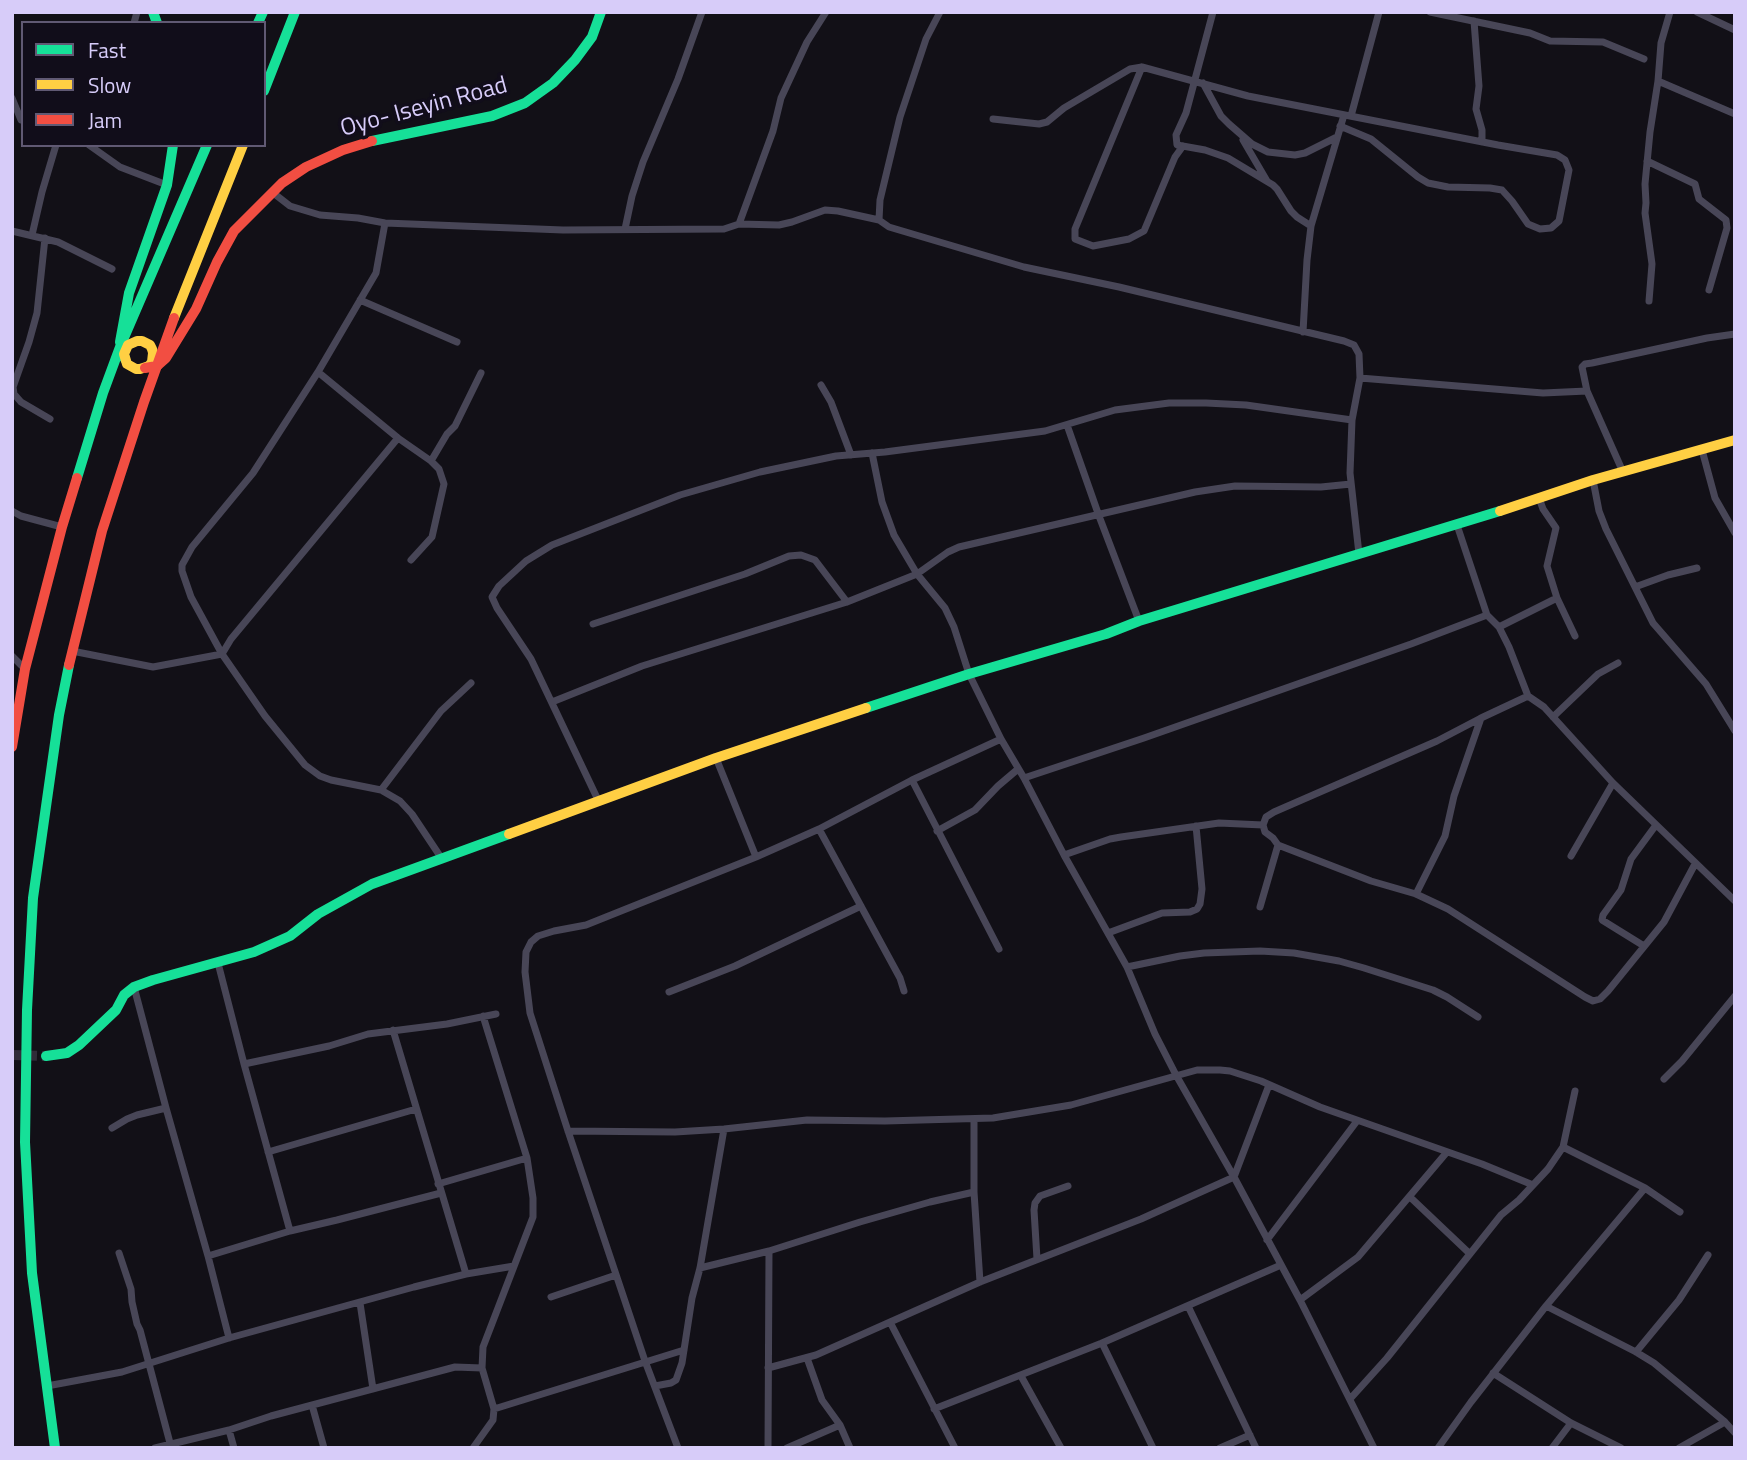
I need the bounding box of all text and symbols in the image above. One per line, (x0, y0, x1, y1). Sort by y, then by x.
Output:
legend (21, 21, 266, 147)
text: Fast (88, 34, 126, 66)
text: Slow (88, 69, 131, 101)
street label: Oyo- Iseyin Road (337, 72, 511, 144)
text: Jam (88, 104, 122, 136)

